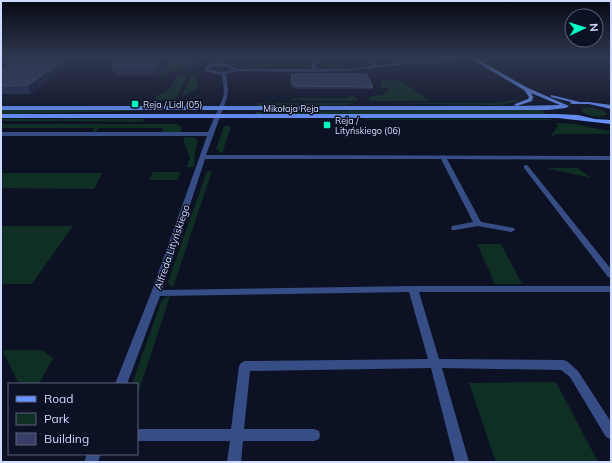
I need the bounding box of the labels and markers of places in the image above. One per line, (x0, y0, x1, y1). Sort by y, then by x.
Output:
marker: Reja / Lidl (05) (130, 99, 140, 109)
place label: Reja / Lidl (05) (143, 99, 202, 110)
place label: Reja / Lityńskiego (06) (335, 115, 401, 137)
marker: Reja / Lityńskiego (06) (322, 120, 332, 130)

